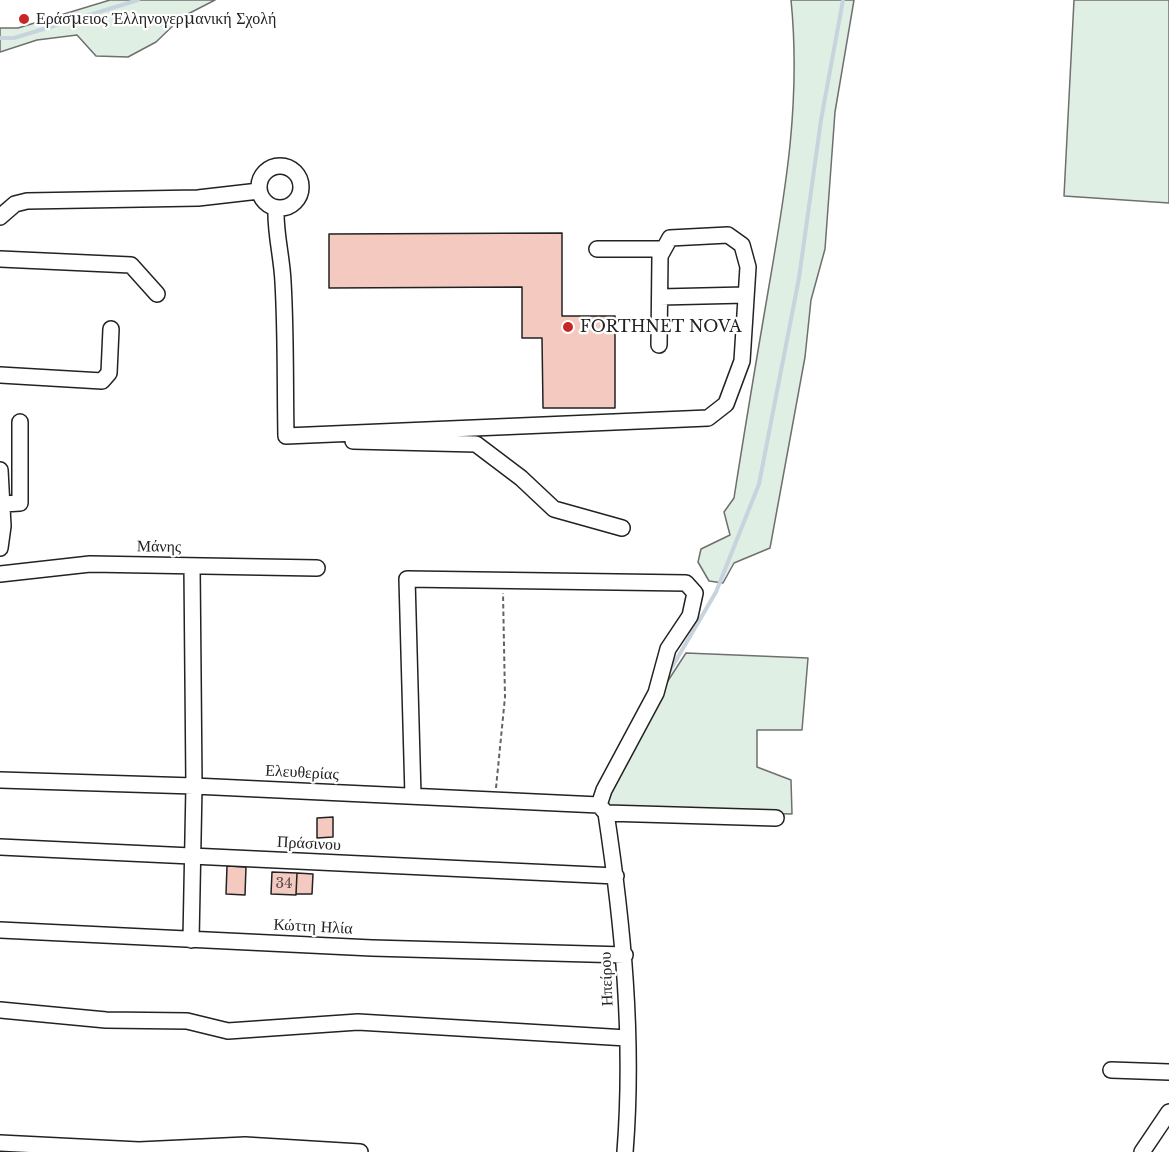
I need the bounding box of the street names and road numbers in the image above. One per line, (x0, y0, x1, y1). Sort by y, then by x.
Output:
street label: Μάνης (137, 537, 181, 557)
street label: Ελευθερίας (265, 761, 339, 785)
street label: Πράσινου (277, 833, 341, 855)
street label: Κώττη Ηλία (273, 915, 353, 939)
street label: Ηπείρου (596, 951, 618, 1007)

